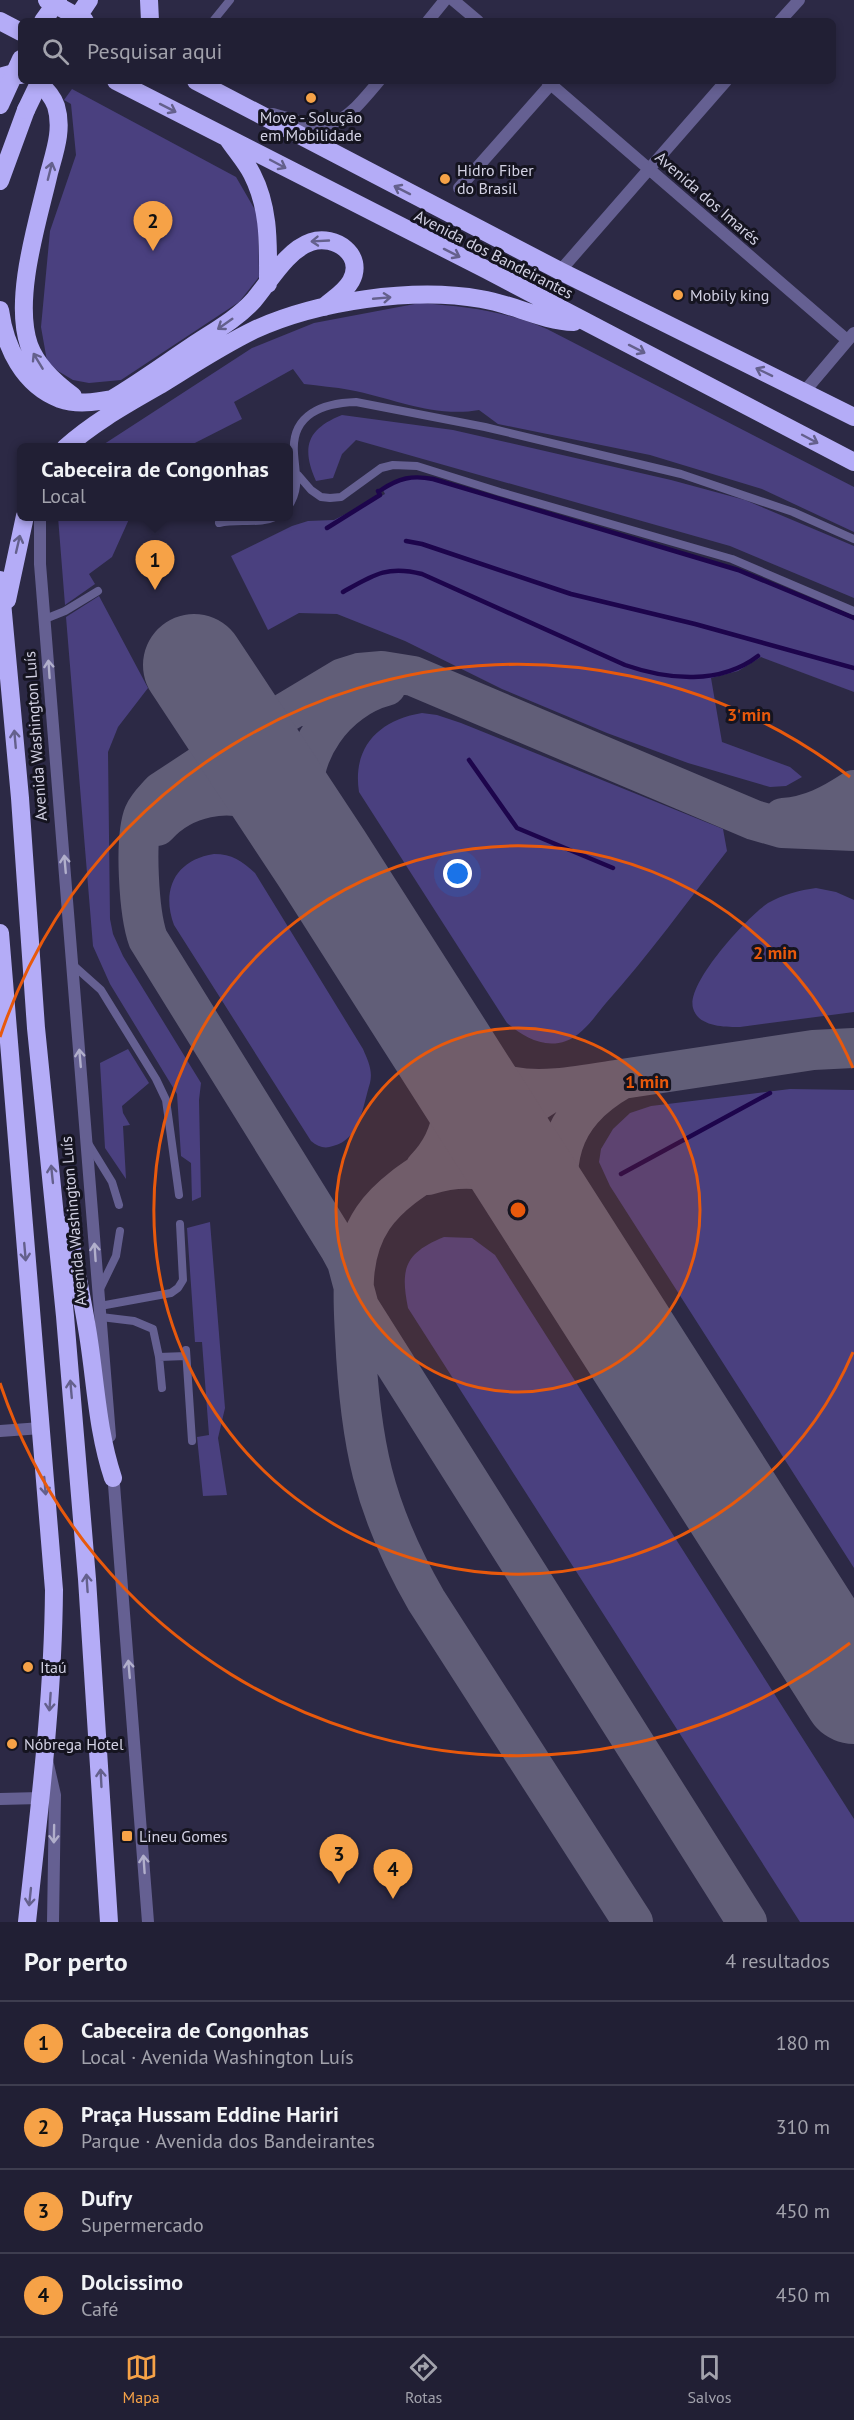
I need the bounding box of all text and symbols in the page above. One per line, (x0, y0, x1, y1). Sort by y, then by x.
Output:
search box (18, 18, 836, 84)
icon: search (39, 35, 72, 68)
text: Pesquisar aqui (87, 37, 223, 65)
marker: Move - Solução em Mobilidade (304, 91, 318, 105)
one-way arrow (159, 102, 177, 114)
place label: Move - Solução em Mobilidade (260, 107, 362, 145)
street label: Avenida dos Imarés (651, 147, 765, 249)
one-way arrow (269, 158, 286, 170)
place label: Hidro Fiber do Brasil (457, 160, 534, 198)
one-way arrow (45, 162, 56, 181)
marker: Hidro Fiber do Brasil (438, 172, 452, 186)
one-way arrow (394, 184, 412, 195)
pin: 2 (134, 202, 172, 251)
street label: Avenida dos Bandeirantes (411, 205, 577, 303)
one-way arrow (311, 236, 330, 247)
one-way arrow (442, 248, 460, 259)
place label: Mobily king (690, 285, 769, 305)
marker: Mobily king (671, 288, 685, 302)
one-way arrow (372, 292, 392, 303)
one-way arrow (218, 318, 234, 330)
one-way arrow (628, 344, 646, 356)
one-way arrow (31, 352, 44, 369)
one-way arrow (756, 366, 774, 377)
one-way arrow (801, 434, 819, 446)
popup (17, 443, 293, 521)
text: Cabeceira de Congonhas (41, 455, 269, 483)
text: Local (41, 483, 86, 509)
one-way arrow (13, 535, 25, 554)
pin: 1 (136, 540, 174, 590)
street label: Avenida Washington Luís (19, 650, 51, 822)
one-way arrow (43, 660, 54, 680)
text: 3 min (727, 703, 771, 726)
one-way arrow (9, 730, 20, 750)
one-way arrow (59, 854, 70, 874)
your location (443, 859, 472, 888)
text: 2 min (753, 941, 797, 964)
one-way arrow (74, 1049, 85, 1068)
text: 1 min (625, 1070, 669, 1093)
street label: Avenida Washington Luís (56, 1135, 90, 1307)
one-way arrow (46, 1165, 57, 1184)
centre of rings (508, 1200, 528, 1220)
one-way arrow (20, 1241, 31, 1261)
one-way arrow (90, 1243, 101, 1263)
one-way arrow (66, 1380, 77, 1400)
one-way arrow (40, 1476, 51, 1496)
one-way arrow (82, 1574, 93, 1594)
place label: Itaú (40, 1657, 67, 1677)
marker: Itaú (21, 1660, 35, 1674)
one-way arrow (123, 1660, 134, 1680)
one-way arrow (44, 1691, 55, 1711)
place label: Nóbrega Hotel (24, 1734, 124, 1754)
marker: Nóbrega Hotel (5, 1737, 19, 1751)
one-way arrow (96, 1768, 107, 1788)
one-way arrow (49, 1823, 60, 1843)
place label: Lineu Gomes (139, 1826, 228, 1846)
marker: Lineu Gomes (120, 1829, 134, 1843)
pin: 3 (320, 1834, 358, 1884)
pin: 4 (374, 1850, 412, 1899)
one-way arrow (138, 1854, 149, 1874)
one-way arrow (24, 1887, 35, 1907)
text: Por perto (24, 1945, 128, 1978)
text: 4 resultados (725, 1948, 830, 1974)
text: Cabeceira de Congonhas (81, 2016, 309, 2044)
text: 1 (38, 2030, 49, 2056)
text: 180 m (776, 2030, 830, 2056)
text: Local · Avenida Washington Luís (81, 2044, 354, 2070)
text: Praça Hussam Eddine Hariri (81, 2100, 339, 2128)
text: 2 (38, 2114, 49, 2140)
text: 310 m (776, 2114, 830, 2140)
text: Parque · Avenida dos Bandeirantes (81, 2128, 375, 2154)
text: Dufry (81, 2184, 132, 2212)
text: 3 (38, 2198, 49, 2224)
text: 450 m (776, 2198, 830, 2224)
text: Supermercado (81, 2212, 204, 2238)
text: Dolcissimo (81, 2268, 183, 2296)
text: 4 (38, 2282, 49, 2308)
text: 450 m (776, 2282, 830, 2308)
text: Café (81, 2296, 118, 2322)
tab: Mapa (123, 2351, 160, 2407)
tab: Rotas (405, 2351, 442, 2407)
tab: Salvos (687, 2351, 731, 2407)

